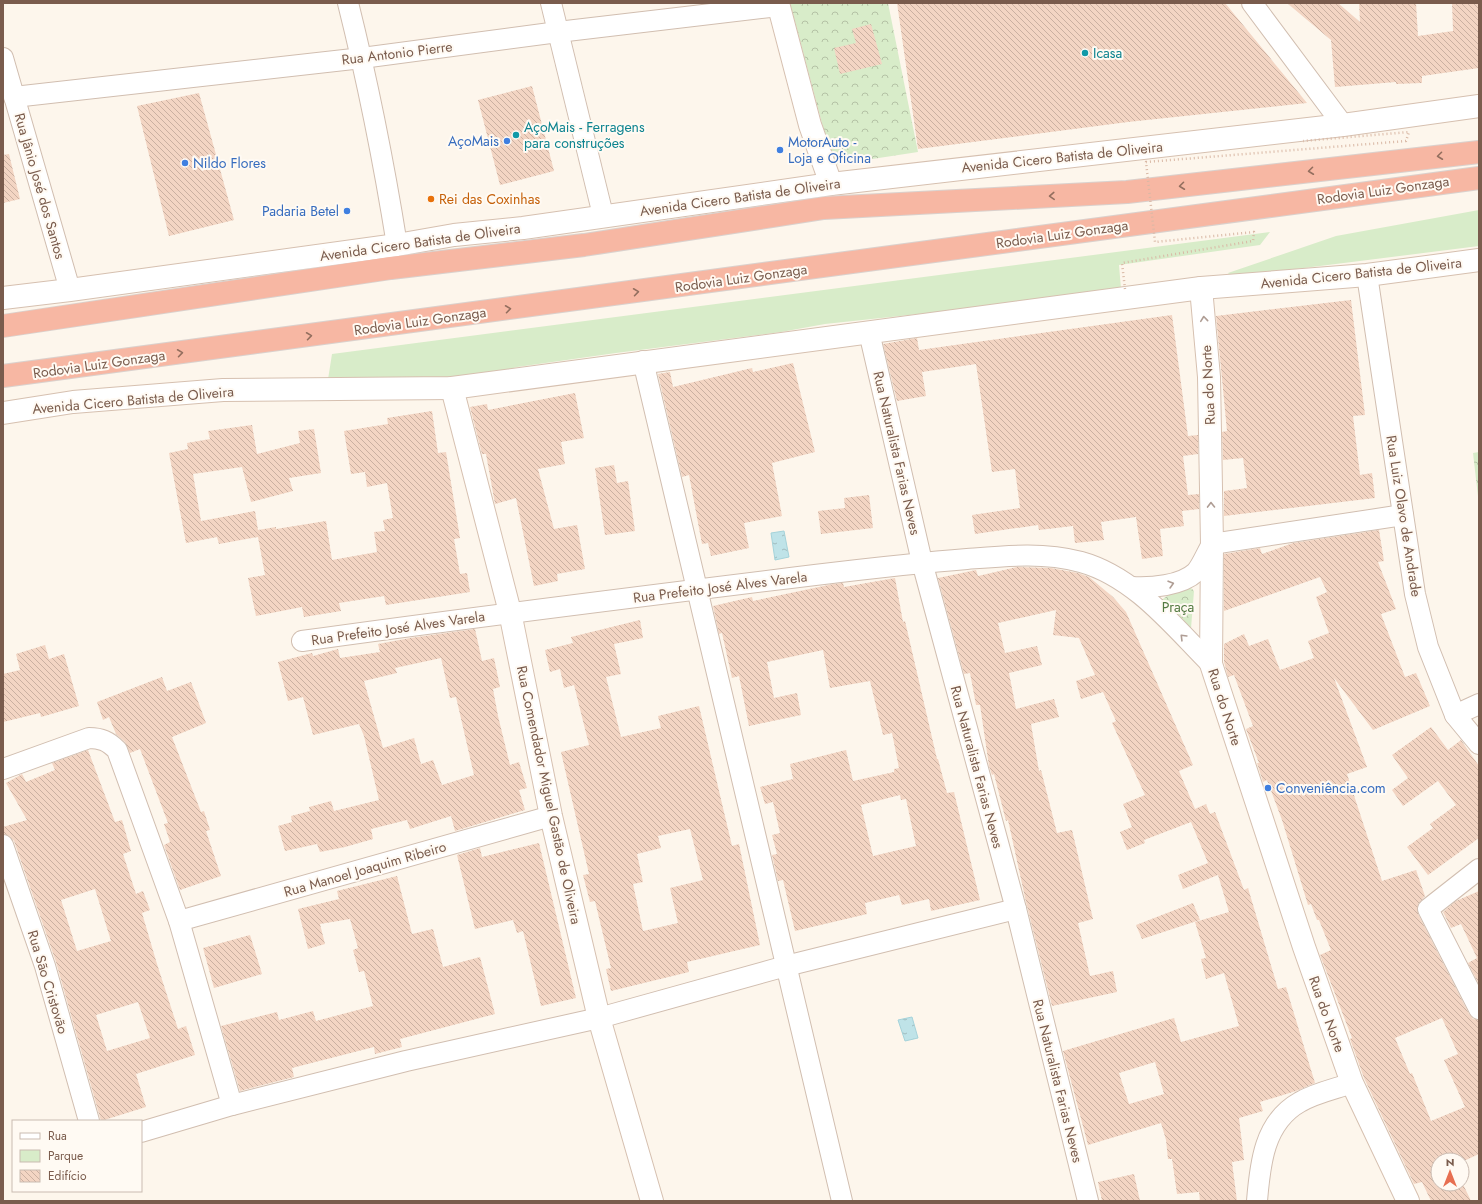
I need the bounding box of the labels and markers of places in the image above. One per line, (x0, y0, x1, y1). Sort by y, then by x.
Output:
place label: Icasa (1093, 43, 1122, 63)
marker: Icasa (1080, 48, 1090, 58)
place label: AçoMais - Ferragens para construções (524, 117, 645, 153)
marker: AçoMais - Ferragens para construções (511, 130, 521, 140)
place label: AçoMais (448, 131, 499, 151)
place label: MotorAuto - Loja e Oficina (788, 132, 871, 168)
marker: AçoMais (502, 136, 512, 146)
marker: MotorAuto - Loja e Oficina (775, 145, 785, 155)
place label: Nildo Flores (193, 153, 266, 173)
marker: Nildo Flores (180, 158, 190, 168)
place label: Rei das Coxinhas (439, 189, 540, 209)
marker: Rei das Coxinhas (426, 194, 436, 204)
place label: Padaria Betel (262, 201, 339, 221)
marker: Padaria Betel (342, 206, 352, 216)
place label: Conveniência.com (1276, 778, 1386, 798)
marker: Conveniência.com (1263, 783, 1273, 793)

